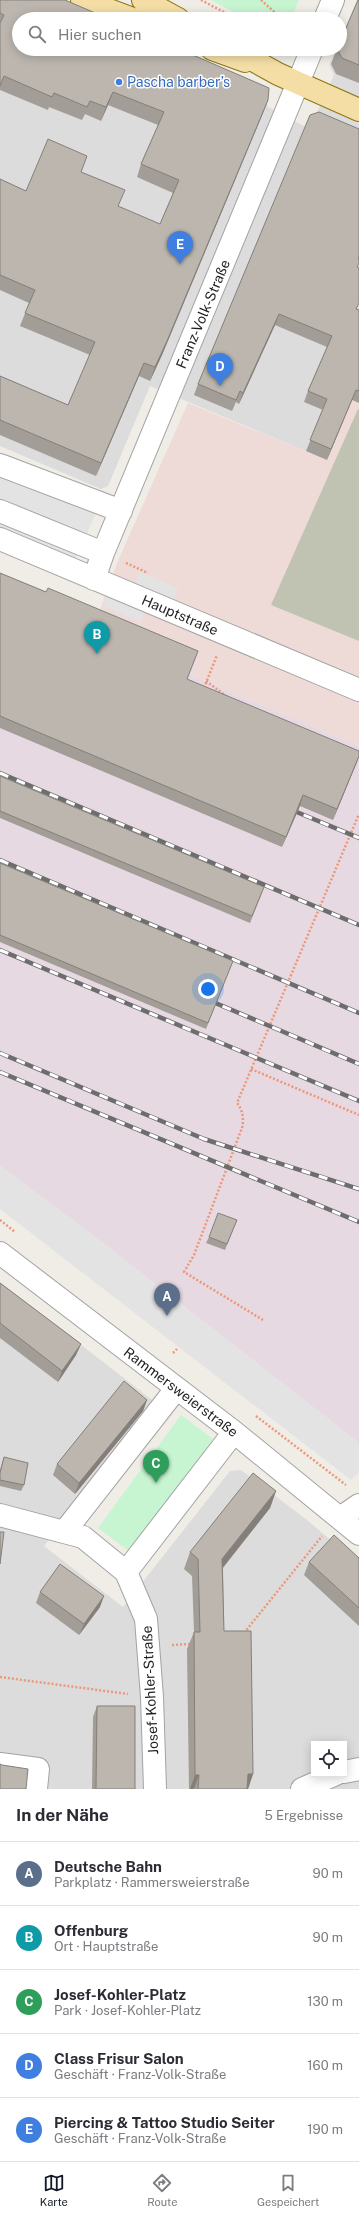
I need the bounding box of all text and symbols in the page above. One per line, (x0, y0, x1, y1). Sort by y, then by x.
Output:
search box (12, 12, 347, 56)
icon: search (26, 23, 48, 45)
text: Hier suchen (58, 26, 141, 43)
place label: Pascha barber’s (127, 74, 230, 90)
marker: Pascha barber’s (114, 77, 124, 87)
pin: E (167, 231, 193, 264)
street label: Franz-Volk-Straße (173, 257, 233, 371)
pin: D (207, 353, 233, 386)
street label: Hauptstraße (139, 592, 221, 638)
pin: B (84, 621, 110, 654)
your location (198, 979, 218, 999)
pin: A (154, 1283, 180, 1316)
street label: Rammersweierstraße (121, 1344, 241, 1440)
pin: C (143, 1450, 169, 1483)
street label: Josef-Kohler-Straße (139, 1625, 161, 1755)
map controls (311, 1741, 347, 1777)
button: locate (311, 1741, 347, 1777)
text: In der Nähe (16, 1805, 109, 1825)
text: 5 Ergebnisse (265, 1808, 343, 1823)
text: Deutsche Bahn (54, 1858, 162, 1875)
text: A (24, 1866, 34, 1881)
text: 90 m (313, 1866, 343, 1881)
text: Parkplatz · Rammersweierstraße (54, 1875, 250, 1890)
text: Offenburg (54, 1922, 128, 1939)
text: B (25, 1930, 33, 1945)
text: 90 m (313, 1930, 343, 1945)
text: Ort · Hauptstraße (54, 1939, 158, 1954)
text: Josef-Kohler-Platz (54, 1986, 186, 2003)
text: C (24, 1994, 34, 2009)
text: 130 m (307, 1994, 343, 2009)
text: Park · Josef-Kohler-Platz (54, 2003, 201, 2018)
text: Class Frisur Salon (54, 2050, 184, 2067)
text: D (24, 2058, 34, 2073)
text: 160 m (307, 2058, 343, 2073)
text: Geschäft · Franz-Volk-Straße (54, 2067, 226, 2082)
text: Piercing & Tattoo Studio Seiter (54, 2114, 275, 2131)
text: E (25, 2122, 33, 2137)
text: 190 m (307, 2122, 343, 2137)
text: Geschäft · Franz-Volk-Straße (54, 2131, 226, 2146)
tab: Karte (40, 2172, 68, 2208)
tab: Route (147, 2172, 177, 2208)
tab: Gespeichert (257, 2172, 319, 2208)

